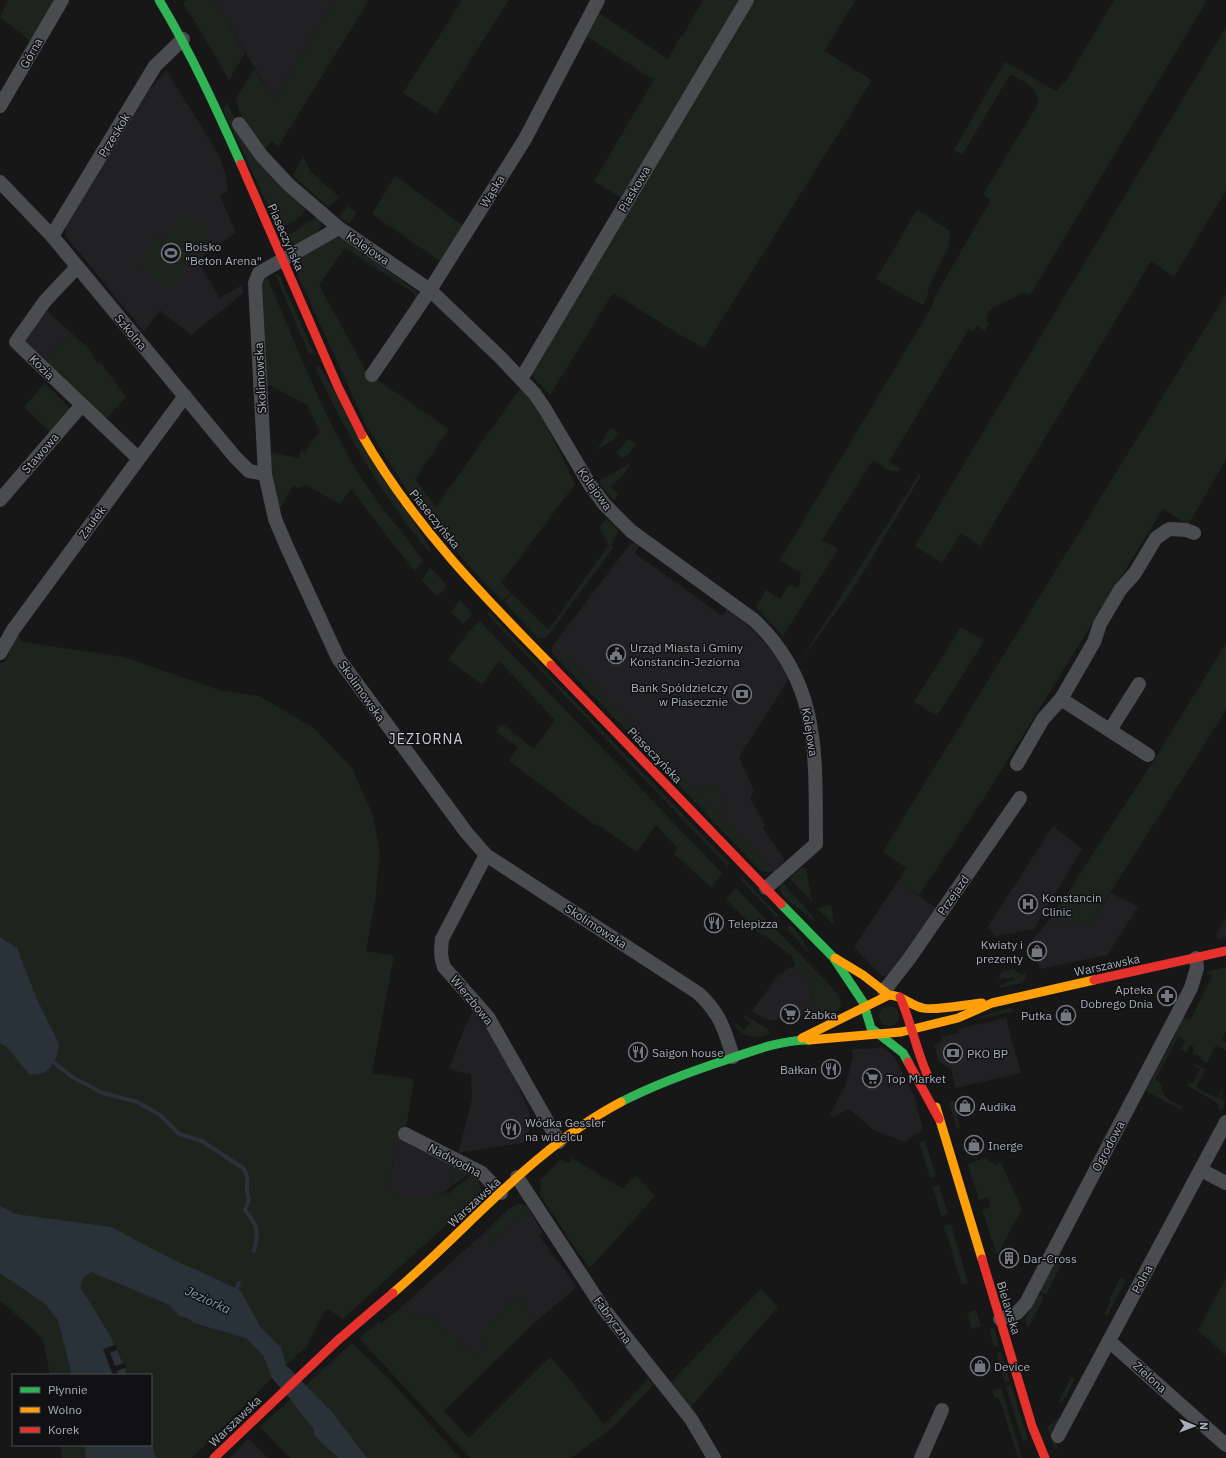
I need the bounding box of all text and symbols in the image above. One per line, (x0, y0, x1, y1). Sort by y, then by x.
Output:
street label: Górna (16, 35, 46, 71)
street label: Przeskok (95, 110, 133, 160)
street label: Piaskowa (615, 163, 653, 215)
street label: Wąska (476, 171, 508, 210)
street label: Piaseczyńska (264, 201, 308, 273)
street label: Kolejowa (343, 228, 393, 268)
place label: Boisko "Beton Arena" (185, 239, 262, 268)
sports icon: Boisko "Beton Arena" (160, 242, 182, 264)
street label: Szkolna (112, 311, 151, 353)
street label: Skolimowska (251, 342, 269, 414)
street label: Kozia (26, 351, 58, 383)
street label: Stawowa (18, 429, 62, 476)
street label: Kolejowa (575, 465, 616, 514)
street label: Piaseczyńska (407, 486, 464, 552)
street label: Zaułek (75, 502, 109, 541)
place label: Urząd Miasta i Gminy Konstancin-Jeziorna (630, 640, 743, 669)
public building icon: Urząd Miasta i Gminy Konstancin-Jeziorna (605, 643, 627, 665)
street label: Skolimowska (336, 658, 389, 725)
place label: Bank Spóldzielczy w Piasecznie (631, 680, 728, 709)
bank icon: Bank Spóldzielczy w Piasecznie (731, 683, 753, 705)
street label: Kolejowa (799, 707, 821, 758)
street label: Piaseczyńska (625, 724, 686, 787)
district label: JEZIORNA (389, 730, 463, 748)
street label: Przejazd (934, 872, 972, 918)
place label: Konstancin Clinic (1042, 890, 1102, 919)
hospital icon: Konstancin Clinic (1017, 893, 1039, 915)
street label: Skolimowska (562, 900, 630, 952)
restaurant icon: Telepizza (703, 912, 725, 934)
place label: Telepizza (728, 916, 779, 931)
place label: Kwiaty i prezenty (976, 937, 1023, 966)
shop icon: Kwiaty i prezenty (1026, 940, 1048, 962)
street label: Warszawska (1073, 951, 1142, 979)
street label: Wierzbowa (447, 972, 497, 1028)
place label: Apteka Dobrego Dnia (1080, 982, 1154, 1011)
pharmacy icon: Apteka Dobrego Dnia (1156, 985, 1178, 1007)
supermarket icon: Żabka (779, 1003, 801, 1025)
shop icon: Putka (1055, 1004, 1077, 1026)
place label: Żabka (804, 1007, 838, 1022)
place label: Putka (1021, 1008, 1053, 1023)
restaurant icon: Saigon house (627, 1041, 649, 1063)
bank icon: PKO BP (942, 1042, 964, 1064)
place label: Saigon house (652, 1045, 724, 1060)
place label: PKO BP (967, 1046, 1008, 1061)
restaurant icon: Bałkan (820, 1058, 842, 1080)
place label: Bałkan (780, 1062, 817, 1077)
supermarket icon: Top Market (861, 1067, 883, 1089)
place label: Top Market (886, 1071, 946, 1086)
shop icon: Audika (954, 1095, 976, 1117)
place label: Audika (979, 1099, 1017, 1114)
place label: Wódka Gessler na widelcu (525, 1115, 606, 1144)
restaurant icon: Wódka Gessler na widelcu (500, 1118, 522, 1140)
street label: Ogrodowa (1088, 1118, 1128, 1174)
shop icon: Inerge (963, 1134, 985, 1156)
place label: Inerge (988, 1138, 1024, 1153)
street label: Nadwodna (426, 1140, 485, 1180)
street label: Warszawska (444, 1173, 504, 1230)
building icon: Dar-Cross (998, 1247, 1020, 1269)
place label: Dar-Cross (1023, 1251, 1077, 1266)
street label: Polna (1128, 1262, 1156, 1296)
street label: Bielawska (994, 1280, 1024, 1337)
water label: Jeziorka (183, 1282, 233, 1318)
street label: Fabryczna (591, 1293, 636, 1347)
shop icon: Device (969, 1355, 991, 1377)
street label: Zielona (1130, 1358, 1170, 1396)
place label: Device (994, 1359, 1030, 1374)
legend (12, 1374, 152, 1446)
text: Płynnie (48, 1382, 88, 1397)
street label: Warszawska (206, 1392, 265, 1450)
text: Wolno (48, 1402, 82, 1417)
north arrow (1174, 1406, 1214, 1446)
text: Korek (48, 1422, 80, 1437)
text: N (1197, 1422, 1211, 1430)

